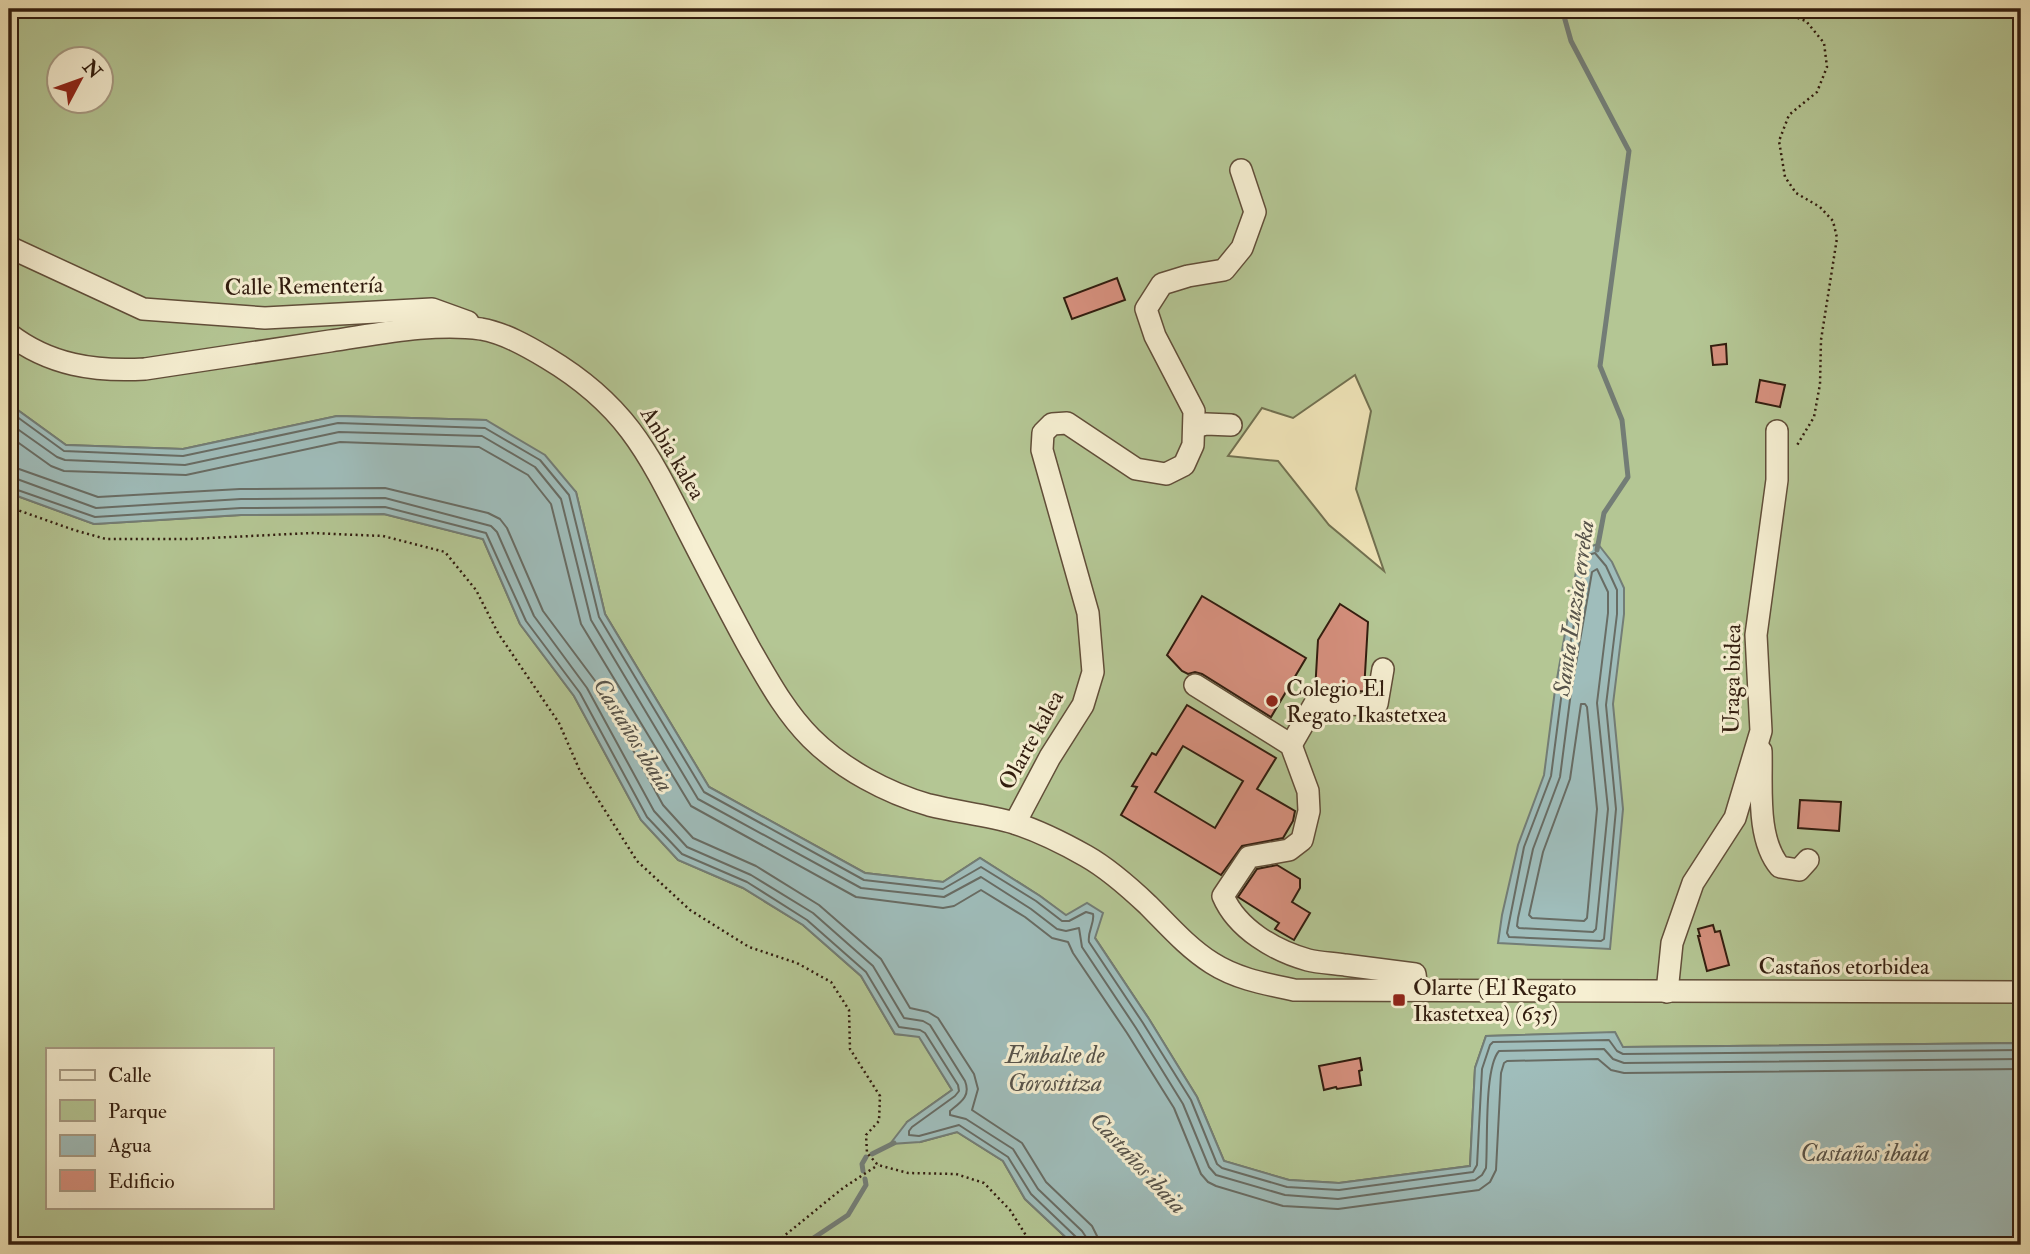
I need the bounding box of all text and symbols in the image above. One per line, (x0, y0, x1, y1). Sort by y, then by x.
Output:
north arrow (46, 46, 116, 116)
text: N (77, 54, 107, 85)
street label: Calle Rementería (224, 270, 384, 302)
street label: Anbia kalea (633, 400, 712, 505)
water label: Santa Luzia erreka (1546, 518, 1602, 699)
street label: Uraga bidea (1717, 623, 1747, 734)
water label: Castaños ibaia (586, 672, 680, 798)
place label: Colegio El Regato Ikastetxea (1286, 674, 1448, 729)
street label: Olarte kalea (992, 685, 1071, 795)
marker: Colegio El Regato Ikastetxea (1264, 693, 1280, 709)
street label: Castaños etorbidea (1759, 952, 1930, 981)
place label: Olarte (El Regato Ikastetxea) (635) (1413, 973, 1576, 1028)
marker: Olarte (El Regato Ikastetxea) (635) (1391, 992, 1407, 1008)
water label: Embalse de Gorostitza (1004, 1040, 1105, 1099)
legend (46, 1048, 273, 1208)
text: Calle (108, 1062, 152, 1089)
text: Parque (108, 1098, 167, 1125)
water label: Castaños ibaia (1083, 1105, 1193, 1221)
text: Agua (107, 1132, 152, 1159)
water label: Castaños ibaia (1801, 1138, 1929, 1169)
text: Edificio (108, 1168, 175, 1195)

